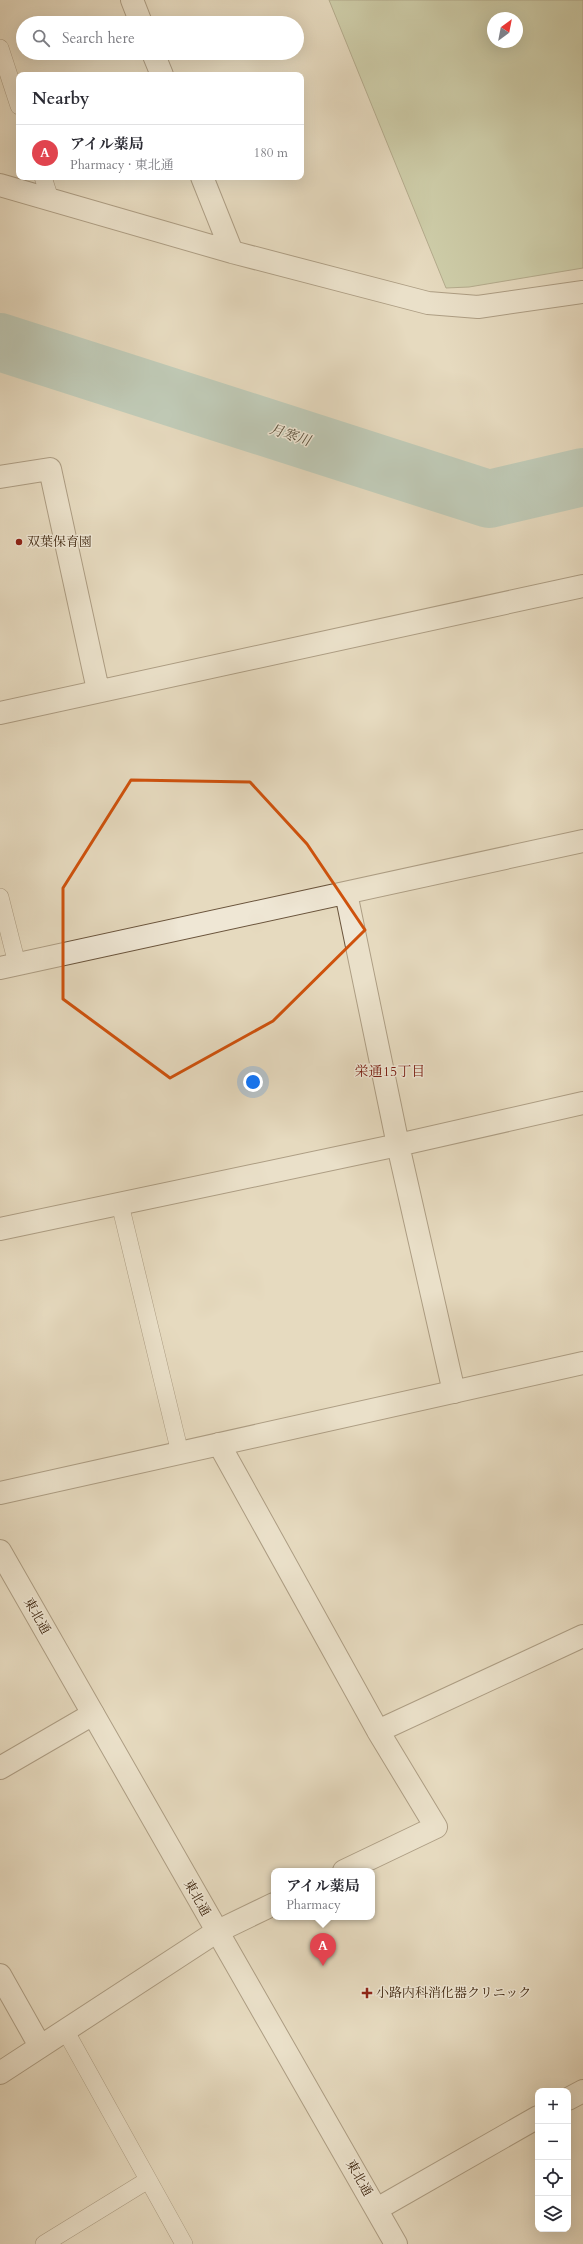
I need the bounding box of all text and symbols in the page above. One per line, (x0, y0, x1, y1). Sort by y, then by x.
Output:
north arrow (487, 12, 523, 48)
search box (16, 16, 304, 60)
icon: search (30, 27, 52, 49)
text: Search here (62, 28, 135, 48)
text: Nearby (32, 87, 89, 110)
text: アイル薬局 (70, 134, 144, 154)
text: A (40, 144, 50, 162)
text: 180 m (254, 144, 288, 162)
text: Pharmacy · 東北通 (70, 156, 174, 174)
water label: 月寒川 (267, 419, 315, 451)
place label: 双葉保育園 (27, 533, 92, 551)
marker: 双葉保育園 (14, 537, 24, 547)
district label: 栄通15丁目 (355, 1062, 425, 1081)
your location (243, 1072, 263, 1092)
street label: 東北通 (19, 1595, 55, 1637)
popup (271, 1868, 375, 1920)
text: アイル薬局 (286, 1876, 360, 1896)
street label: 東北通 (179, 1877, 215, 1919)
text: Pharmacy (286, 1896, 341, 1914)
pin: A (310, 1933, 336, 1966)
place label: 小路内科消化器クリニック (376, 1984, 531, 2002)
marker: 小路内科消化器クリニック (361, 1987, 373, 1999)
map controls (535, 2088, 571, 2232)
button: + (535, 2088, 571, 2124)
button: − (535, 2124, 571, 2160)
street label: 東北通 (341, 2157, 377, 2199)
button: locate (535, 2160, 571, 2196)
button: layers (535, 2196, 571, 2232)

